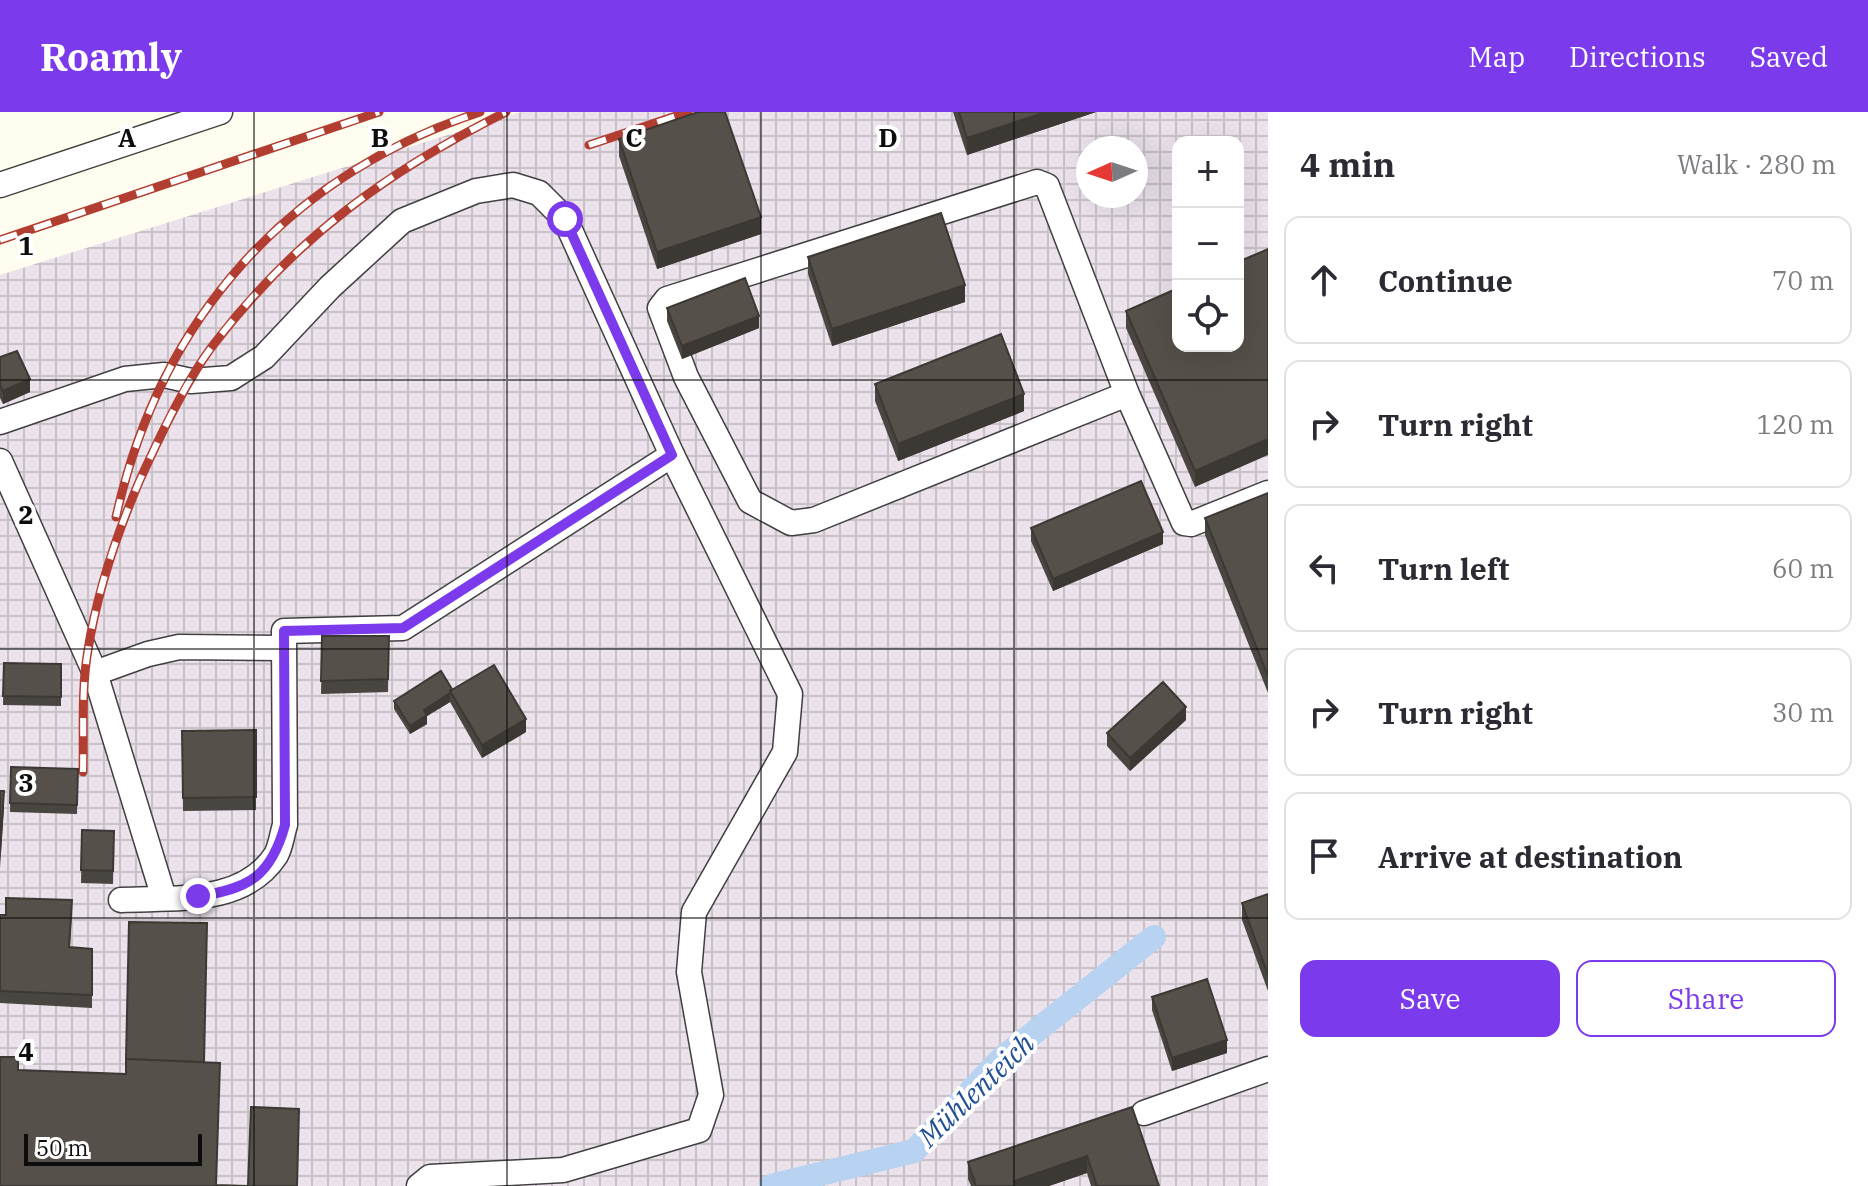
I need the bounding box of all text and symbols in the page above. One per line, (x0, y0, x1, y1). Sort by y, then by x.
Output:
text: Roamly (40, 32, 182, 81)
text: Map (1468, 38, 1525, 75)
text: Directions (1569, 38, 1706, 75)
text: Saved (1750, 38, 1828, 75)
text: A (118, 120, 136, 154)
text: B (371, 120, 389, 154)
text: C (625, 120, 643, 154)
text: D (878, 120, 898, 154)
north arrow (1076, 136, 1148, 208)
map controls (1172, 136, 1244, 352)
button: + (1172, 136, 1244, 208)
text: 4 min (1300, 142, 1395, 186)
text: Walk · 280 m (1677, 147, 1836, 181)
route start (547, 201, 583, 237)
button: − (1172, 208, 1244, 280)
text: 1 (18, 228, 34, 262)
icon: ahead (1302, 258, 1346, 302)
text: Continue (1378, 261, 1513, 300)
text: 70 m (1772, 263, 1834, 297)
button: locate (1172, 280, 1244, 352)
icon: right (1302, 402, 1346, 446)
text: Turn right (1378, 405, 1533, 444)
text: 120 m (1756, 407, 1834, 441)
text: 2 (18, 497, 34, 531)
icon: left (1302, 546, 1346, 590)
text: Turn left (1378, 549, 1510, 588)
text: 60 m (1772, 551, 1834, 585)
icon: right (1302, 690, 1346, 734)
text: Turn right (1378, 693, 1533, 732)
text: 30 m (1772, 695, 1834, 729)
text: 3 (18, 765, 34, 799)
icon: arrive (1302, 834, 1346, 878)
text: Arrive at destination (1378, 837, 1683, 876)
route end (180, 878, 216, 914)
button: Save (1300, 960, 1560, 1037)
button: Share (1576, 960, 1836, 1037)
water label: Mühlenteich (909, 1025, 1042, 1155)
text: 4 (18, 1034, 34, 1068)
scale bar (24, 1130, 202, 1166)
text: 50 m (36, 1133, 88, 1162)

